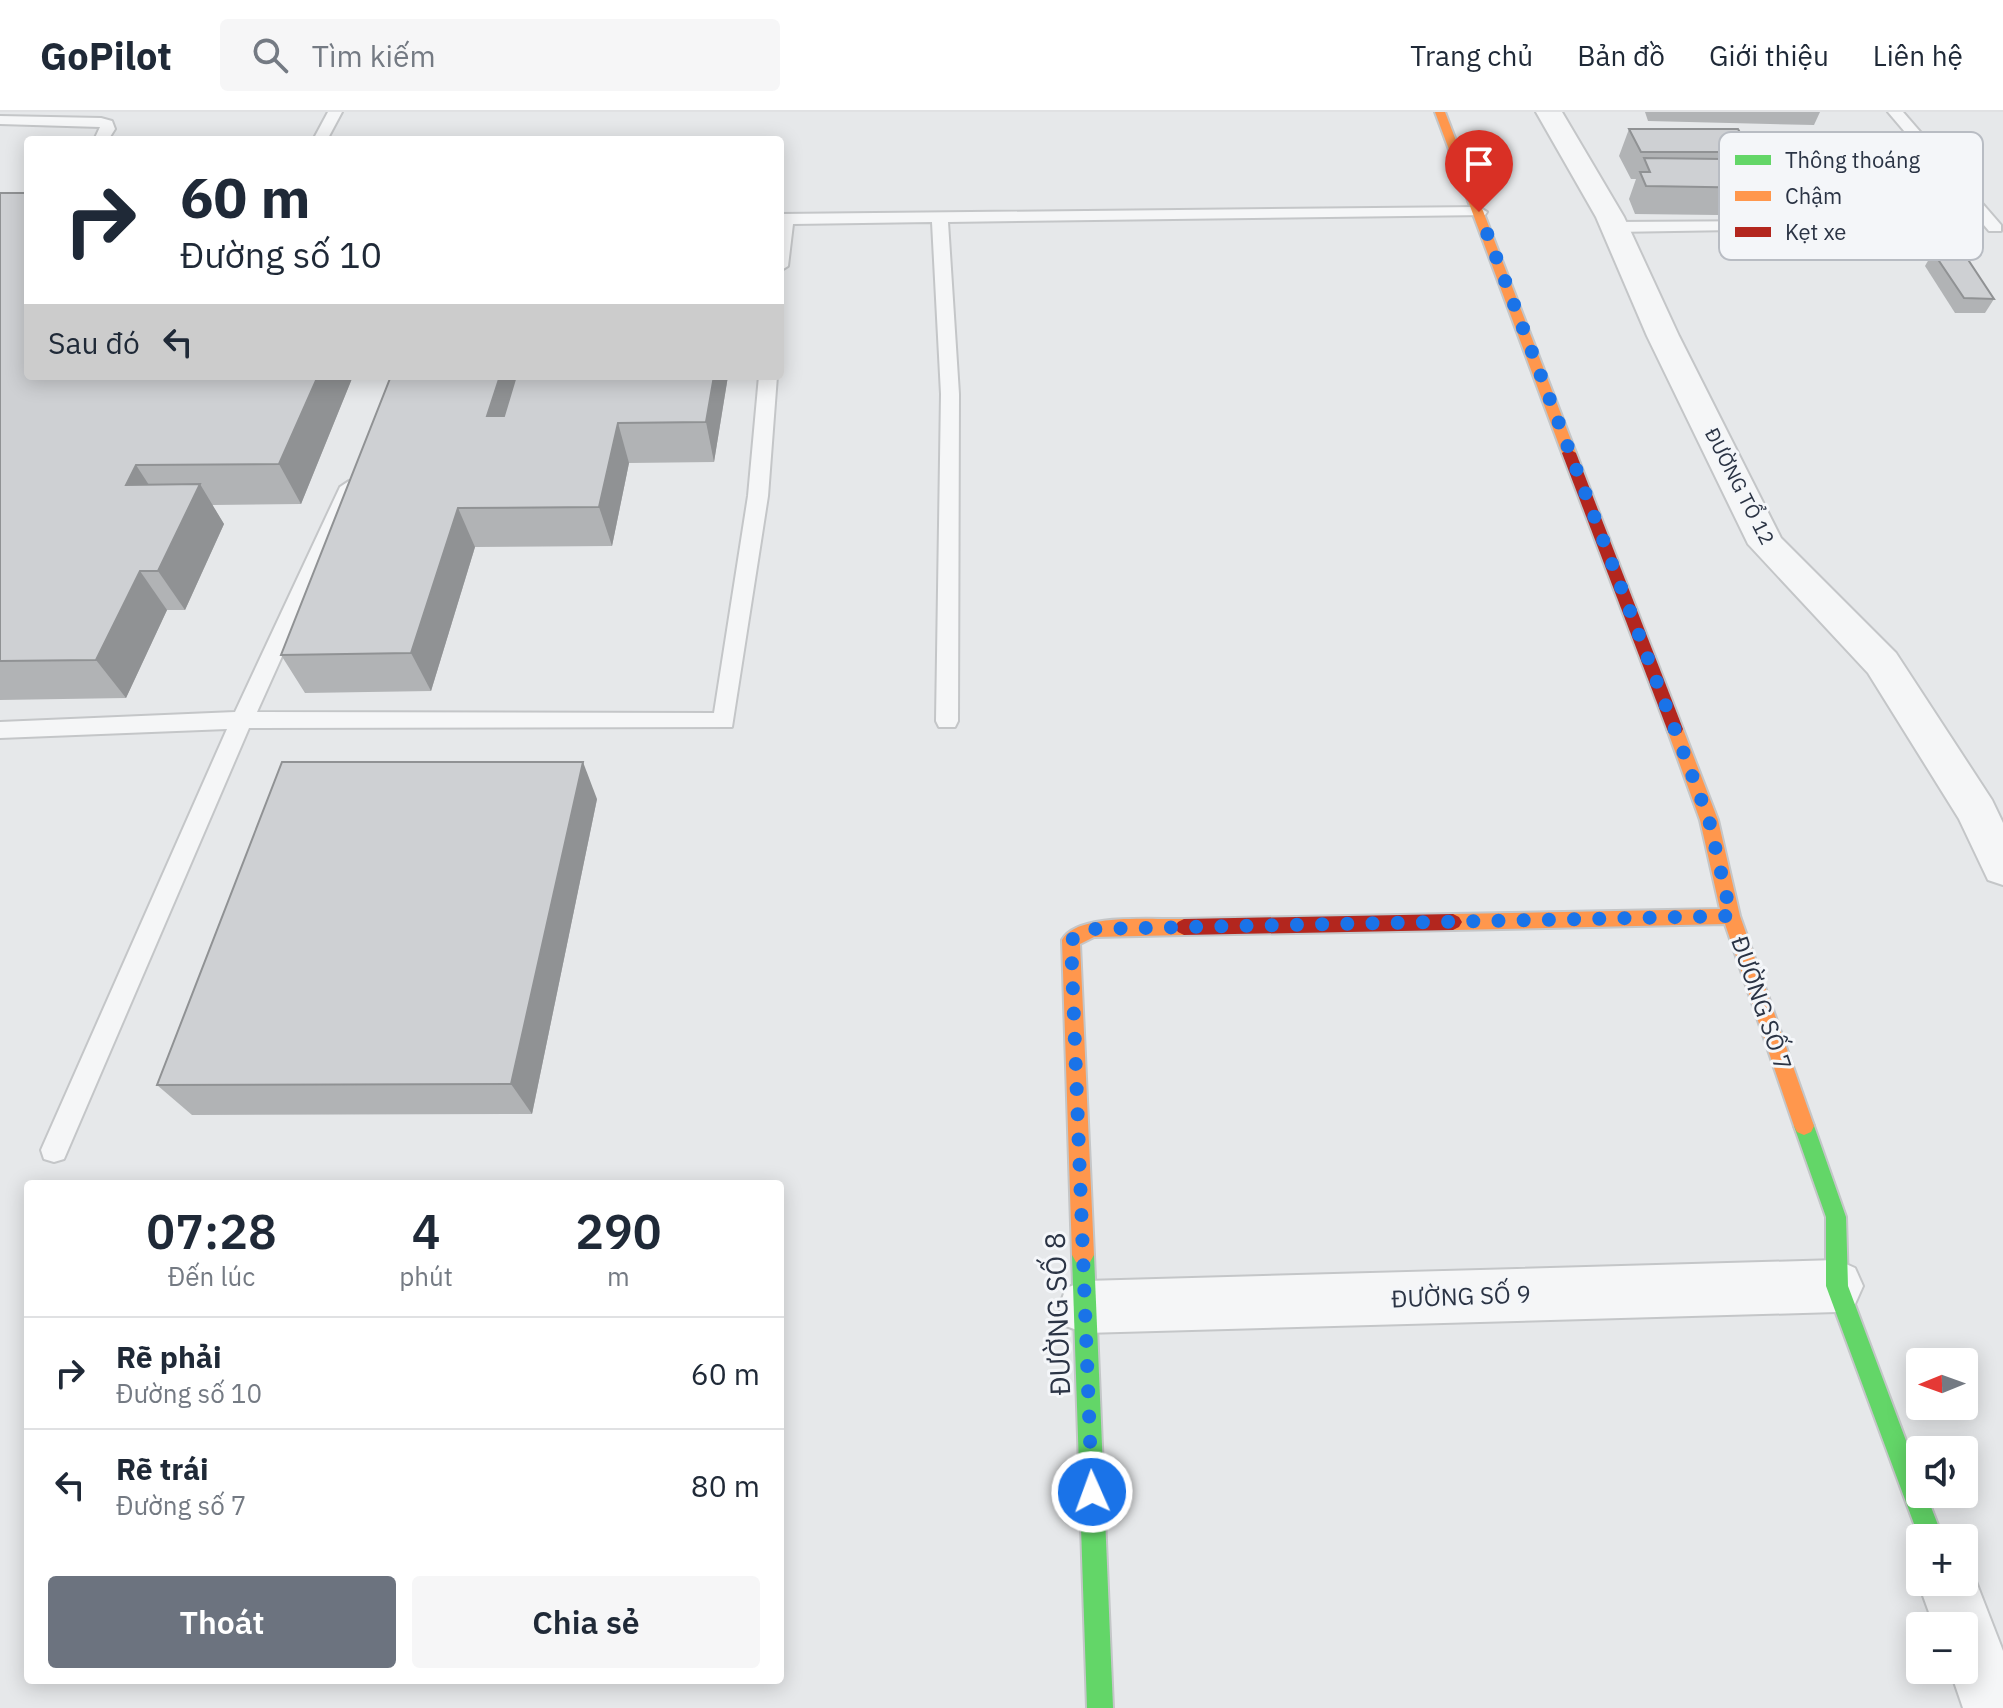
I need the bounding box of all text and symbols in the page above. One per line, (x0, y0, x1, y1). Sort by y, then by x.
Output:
search box (220, 19, 780, 91)
text: GoPilot (40, 31, 172, 80)
icon: search (248, 33, 292, 77)
text: Tìm kiếm (312, 36, 436, 75)
text: Trang chủ (1410, 37, 1533, 74)
text: Bản đồ (1577, 37, 1665, 74)
text: Giới thiệu (1709, 37, 1829, 74)
text: Liên hệ (1873, 37, 1963, 74)
pin (1445, 130, 1513, 212)
legend (1719, 132, 1983, 260)
icon: arrive (1457, 142, 1501, 186)
text: Thông thoáng (1785, 145, 1920, 174)
text: 60 m (180, 161, 310, 233)
icon: right (48, 168, 152, 272)
text: Chậm (1785, 181, 1842, 210)
text: Kẹt xe (1785, 217, 1846, 246)
text: Đường số 10 (180, 231, 382, 278)
icon: left (156, 320, 200, 364)
text: Sau đó (48, 323, 140, 362)
street label: ĐƯỜNG TỔ 12 (1699, 422, 1783, 549)
street label: ĐƯỜNG SỐ 7 (1724, 931, 1802, 1074)
text: 07:28 (146, 1200, 277, 1262)
text: 4 (412, 1200, 440, 1262)
text: 290 (575, 1200, 662, 1262)
street label: ĐƯỜNG SỐ 8 (1034, 1232, 1078, 1396)
text: Đến lúc (168, 1259, 255, 1293)
text: phút (399, 1259, 453, 1293)
text: m (607, 1259, 630, 1293)
street label: ĐƯỜNG SỐ 9 (1391, 1276, 1531, 1314)
text: Rẽ phải (116, 1337, 221, 1376)
north arrow (1906, 1348, 1978, 1420)
map controls (1906, 1348, 1978, 1684)
icon: right (48, 1351, 92, 1395)
text: 60 m (691, 1354, 760, 1393)
text: Đường số 10 (116, 1376, 262, 1410)
button: sound (1906, 1436, 1978, 1508)
text: Rẽ trái (116, 1449, 209, 1488)
position arrow (1050, 1450, 1134, 1534)
icon: left (48, 1463, 92, 1507)
text: 80 m (691, 1466, 760, 1505)
text: Đường số 7 (116, 1488, 246, 1522)
button: + (1906, 1524, 1978, 1596)
button: Thoát (48, 1576, 396, 1668)
button: Chia sẻ (412, 1576, 760, 1668)
button: − (1906, 1612, 1978, 1684)

